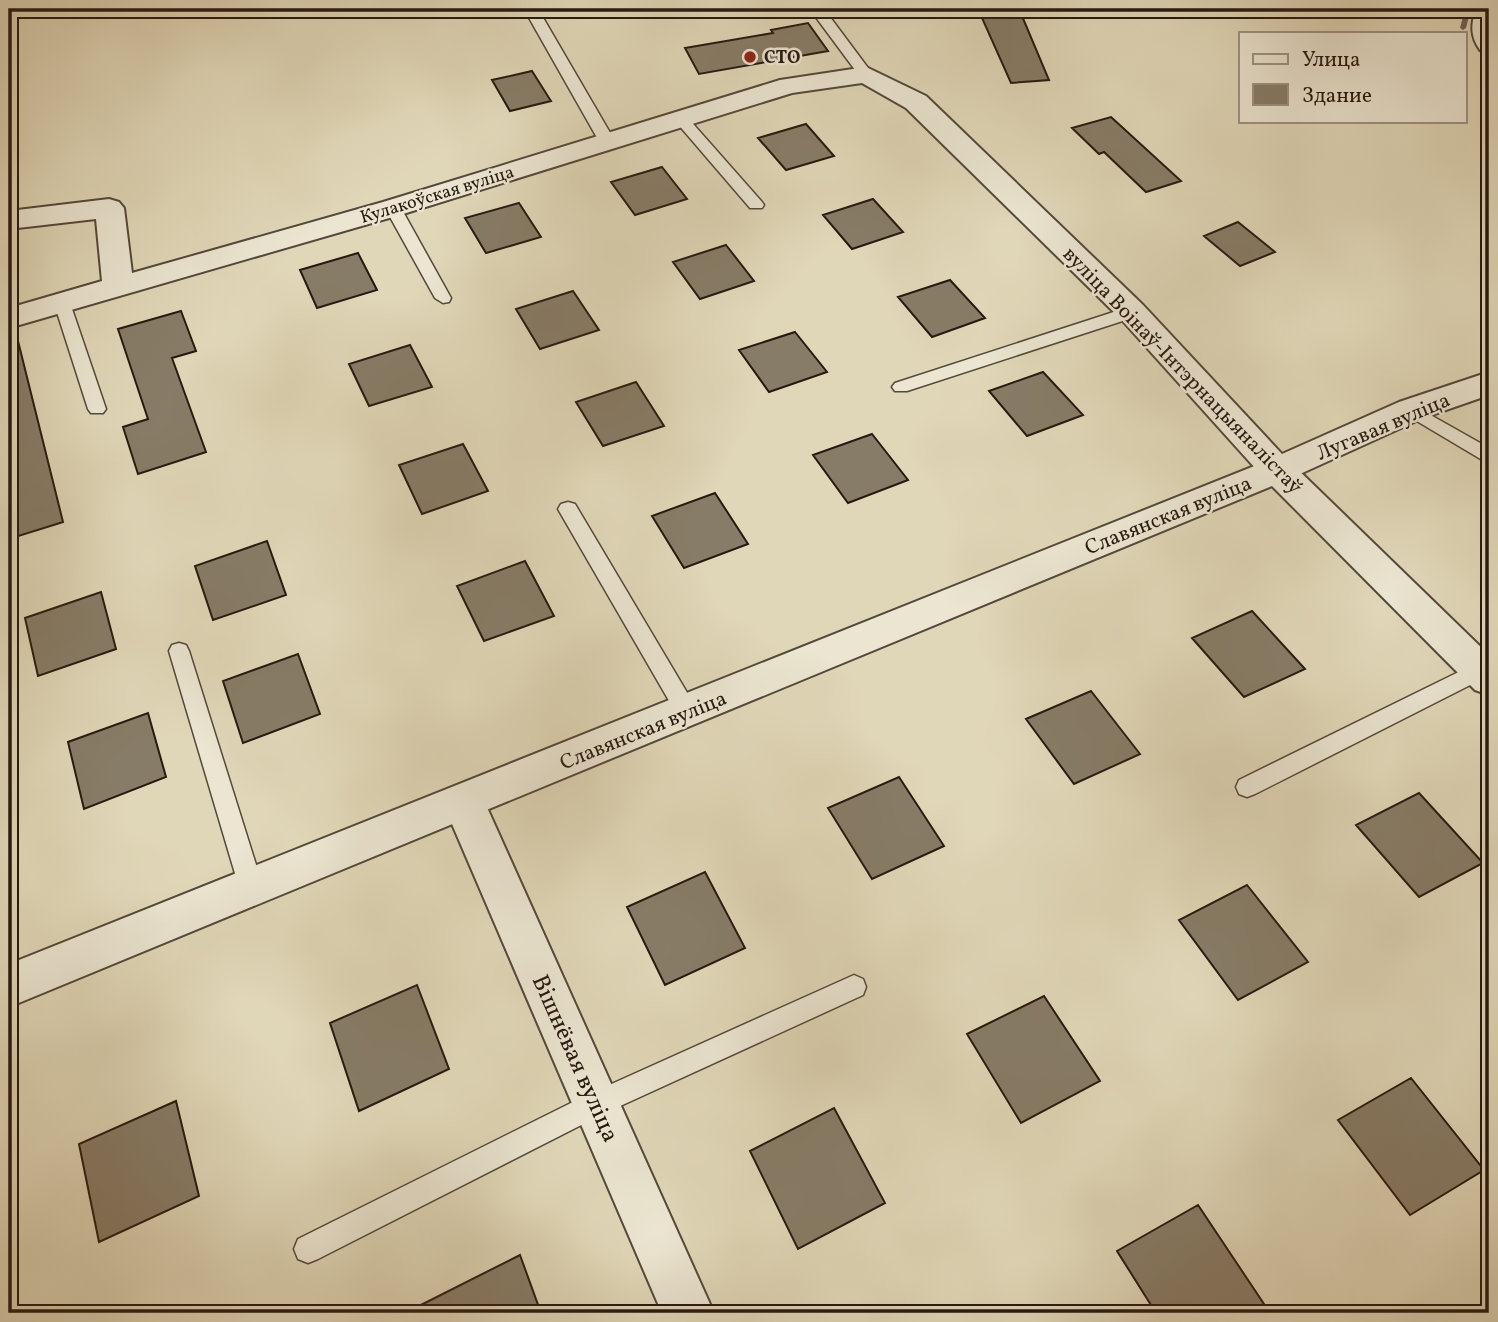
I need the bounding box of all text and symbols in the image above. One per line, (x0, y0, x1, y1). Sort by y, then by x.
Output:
legend (1239, 32, 1466, 122)
place label: СТО (764, 46, 800, 71)
text: Улица (1302, 46, 1360, 75)
marker: СТО (742, 49, 758, 65)
text: Здание (1302, 82, 1372, 111)
street label: Кулакоўская вуліца (357, 160, 518, 231)
street label: вуліца Воінаў-Інтэрнацыяналістаў (1056, 241, 1309, 502)
street label: Лугавая вуліца (1312, 386, 1455, 469)
street label: Славянская вуліца (1081, 470, 1256, 563)
street label: Славянская вуліца (556, 685, 731, 778)
street label: Вішнёвая вуліца (522, 970, 626, 1148)

